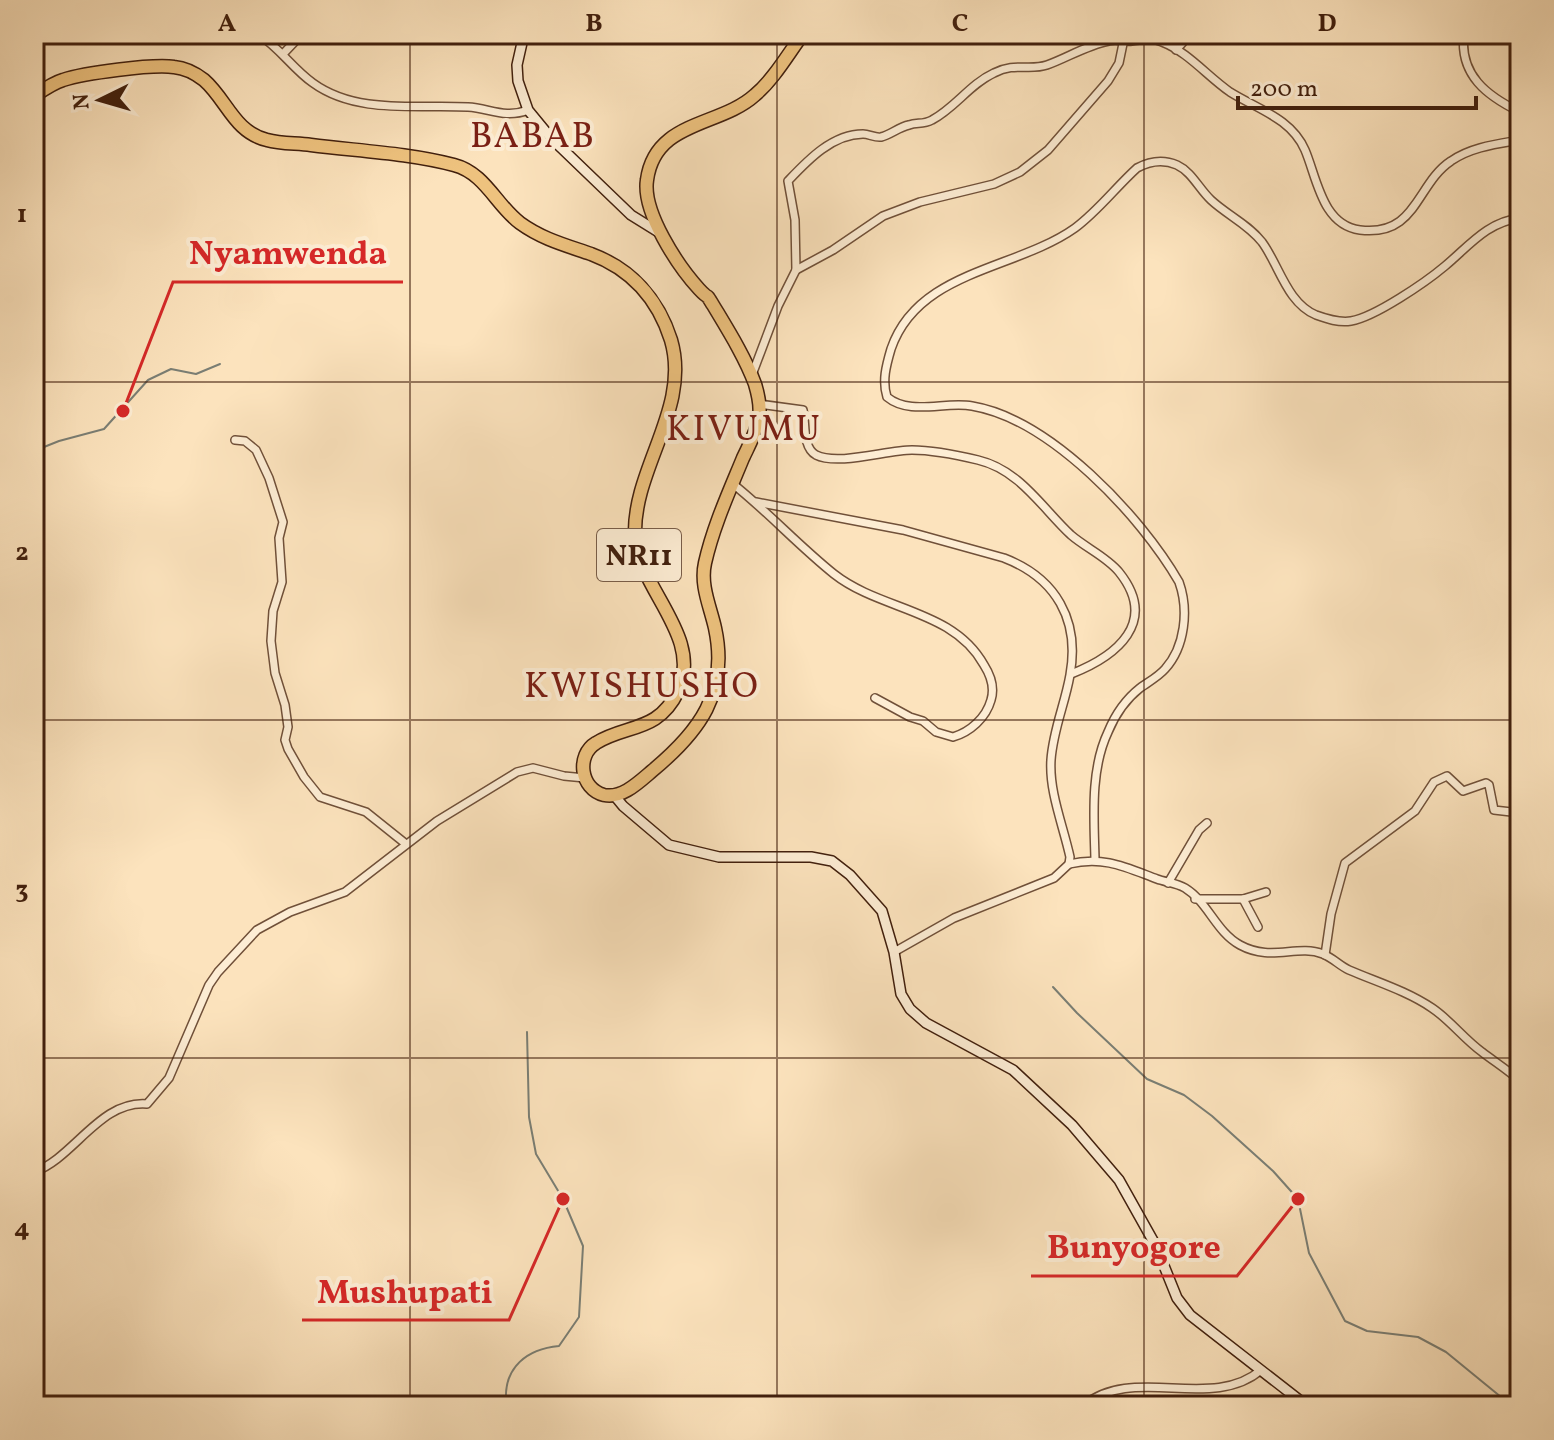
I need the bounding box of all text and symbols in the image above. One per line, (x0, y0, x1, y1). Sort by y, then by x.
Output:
text: A (218, 6, 237, 42)
text: B (585, 6, 603, 42)
text: C (952, 6, 968, 42)
text: D (1317, 6, 1337, 42)
north arrow (60, 60, 140, 140)
scale bar (1238, 60, 1476, 110)
text: 200 m (1250, 73, 1318, 107)
text: N (66, 92, 99, 111)
district label: BABAB (470, 113, 596, 163)
text: 1 (17, 197, 27, 233)
callout: Nyamwenda (173, 224, 403, 282)
text: Nyamwenda (189, 232, 387, 279)
district label: KIVUMU (666, 406, 822, 456)
road number: NR11 (597, 529, 681, 581)
text: 2 (15, 535, 29, 571)
district label: KWISHUSHO (524, 663, 760, 713)
text: 3 (15, 873, 29, 909)
text: 4 (14, 1211, 30, 1247)
callout: Bunyogore (1031, 1218, 1237, 1276)
text: Bunyogore (1047, 1226, 1221, 1273)
callout: Mushupati (302, 1262, 509, 1320)
text: Mushupati (317, 1271, 493, 1318)

